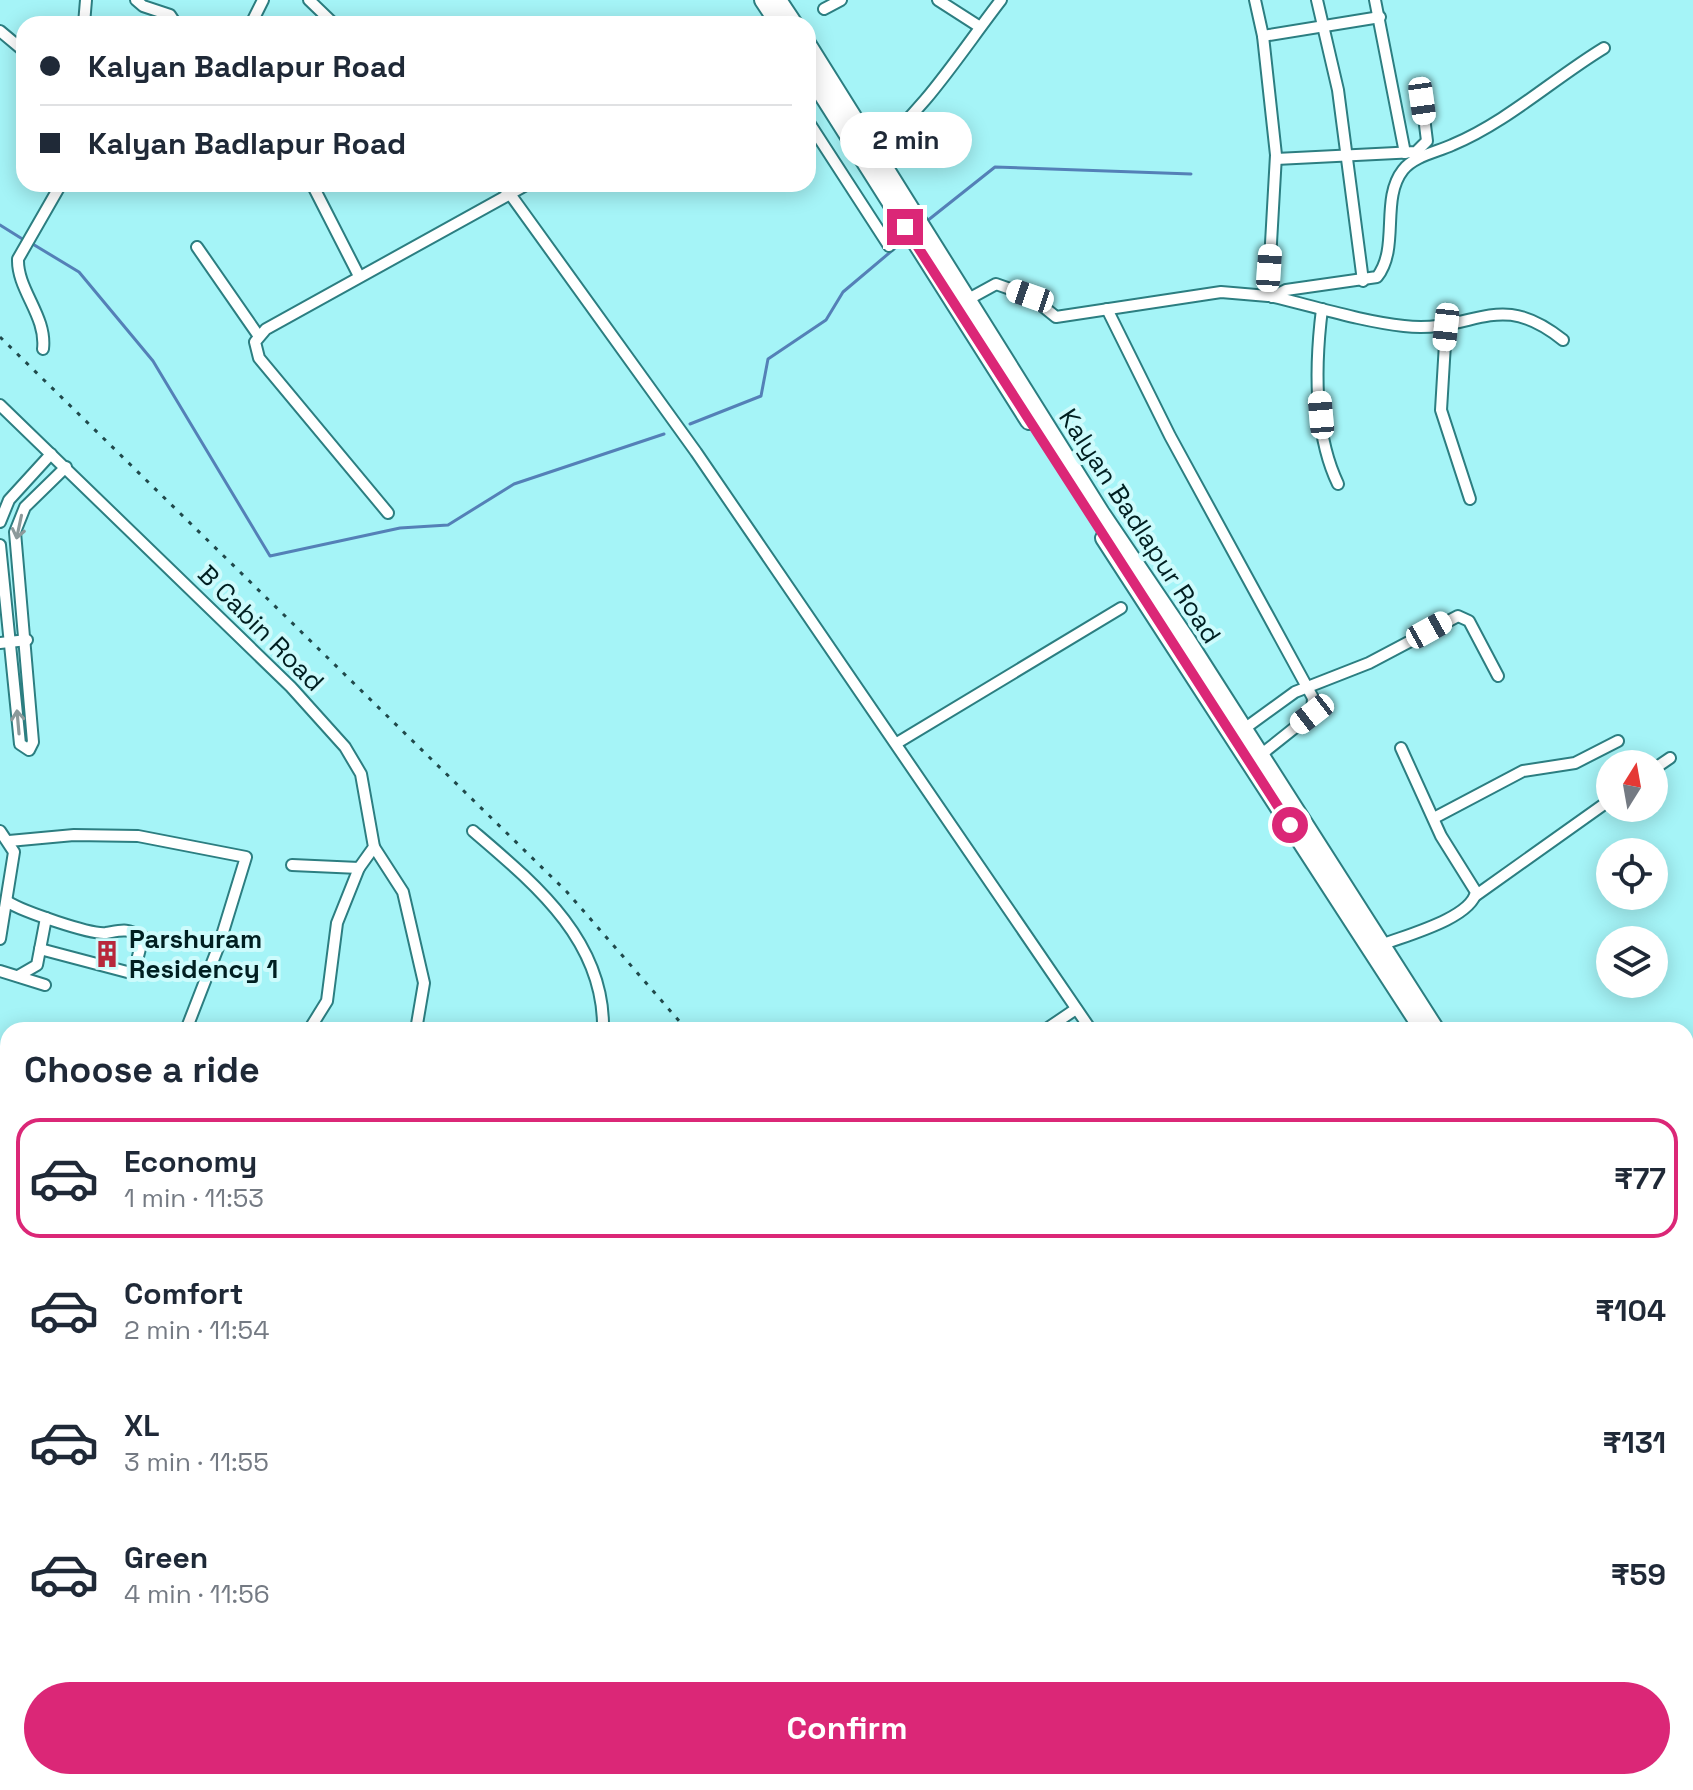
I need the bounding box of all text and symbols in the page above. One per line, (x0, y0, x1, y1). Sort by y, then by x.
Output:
text: Kalyan Badlapur Road (88, 47, 406, 86)
car (1407, 76, 1437, 126)
callout: 2 min (839, 111, 971, 167)
text: 2 min (872, 123, 940, 157)
text: Kalyan Badlapur Road (88, 124, 406, 163)
route end (887, 209, 923, 245)
car (1255, 243, 1283, 293)
car (1003, 277, 1057, 315)
car (1432, 302, 1460, 352)
car (1307, 390, 1335, 440)
street label: Kalyan Badlapur Road (1051, 402, 1229, 650)
one-way arrow (11, 514, 26, 539)
street label: B Cabin Road (191, 558, 331, 698)
car (1402, 608, 1456, 652)
car (1286, 690, 1338, 738)
one-way arrow (10, 709, 25, 736)
north arrow (1596, 750, 1668, 822)
map controls (1596, 750, 1668, 998)
route start (1272, 807, 1308, 843)
button: locate (1596, 838, 1668, 910)
place label: Parshuram Residency 1 (129, 922, 278, 986)
button: layers (1596, 926, 1668, 998)
building icon: Parshuram Residency 1 (92, 939, 122, 969)
text: Choose a ride (24, 1047, 260, 1093)
icon: car (28, 1142, 100, 1214)
text: Economy (124, 1142, 257, 1181)
text: ₹77 (1614, 1159, 1666, 1198)
text: 1 min · 11:53 (124, 1181, 264, 1215)
icon: car (28, 1274, 100, 1346)
text: Comfort (124, 1274, 243, 1313)
text: ₹104 (1595, 1291, 1666, 1330)
text: 2 min · 11:54 (124, 1313, 269, 1347)
icon: car (28, 1406, 100, 1478)
text: XL (124, 1406, 160, 1445)
text: ₹131 (1603, 1423, 1666, 1462)
text: 3 min · 11:55 (124, 1445, 269, 1479)
icon: car (28, 1538, 100, 1610)
text: Green (124, 1538, 208, 1577)
text: ₹59 (1611, 1555, 1666, 1594)
text: 4 min · 11:56 (124, 1577, 270, 1611)
button: Confirm (24, 1682, 1670, 1774)

